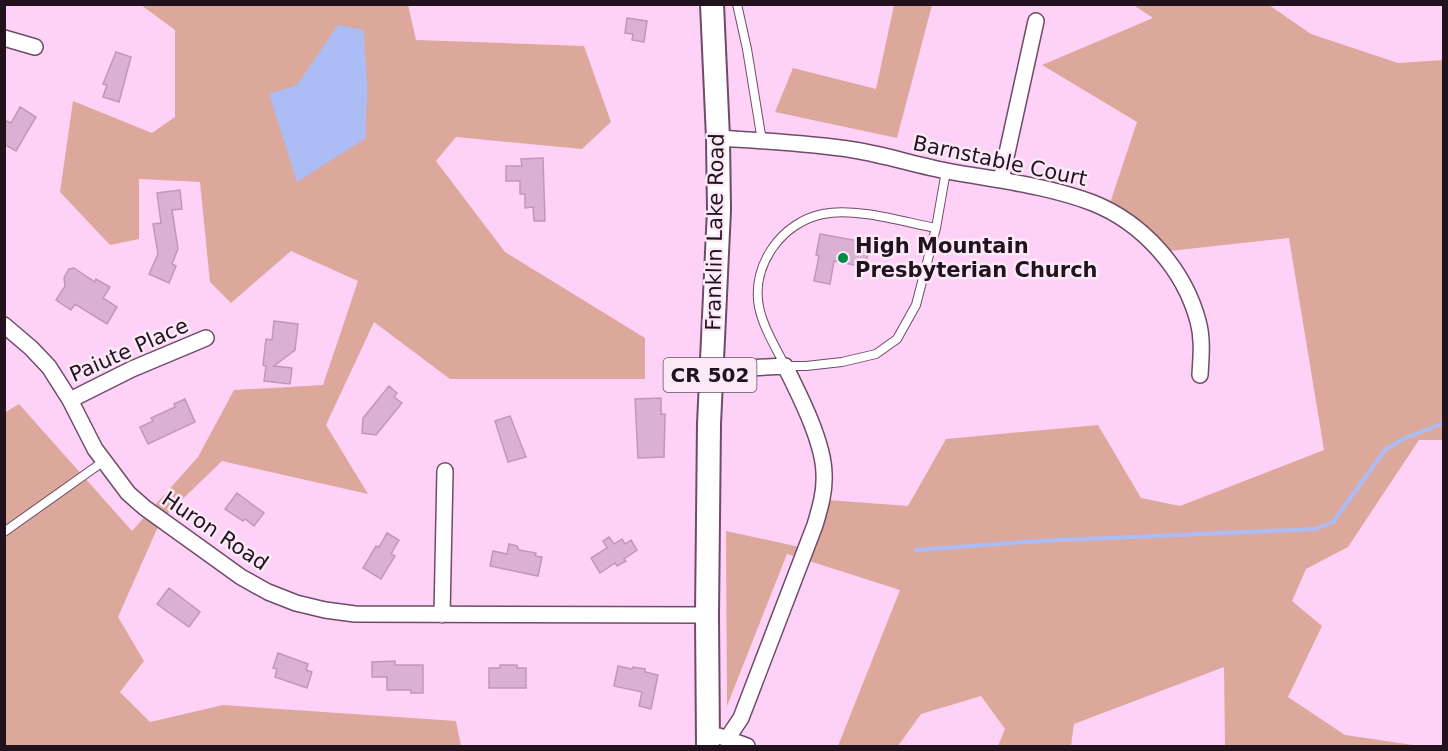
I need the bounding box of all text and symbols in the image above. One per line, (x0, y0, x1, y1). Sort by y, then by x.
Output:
street label: Barnstable Court (911, 131, 1089, 191)
street label: Franklin Lake Road (701, 133, 729, 331)
place label: High Mountain Presbyterian Church (855, 234, 1098, 282)
marker: High Mountain Presbyterian Church (836, 251, 850, 265)
street label: Paiute Place (66, 313, 192, 387)
road number: CR 502 (664, 358, 756, 392)
street label: Huron Road (157, 487, 273, 575)

